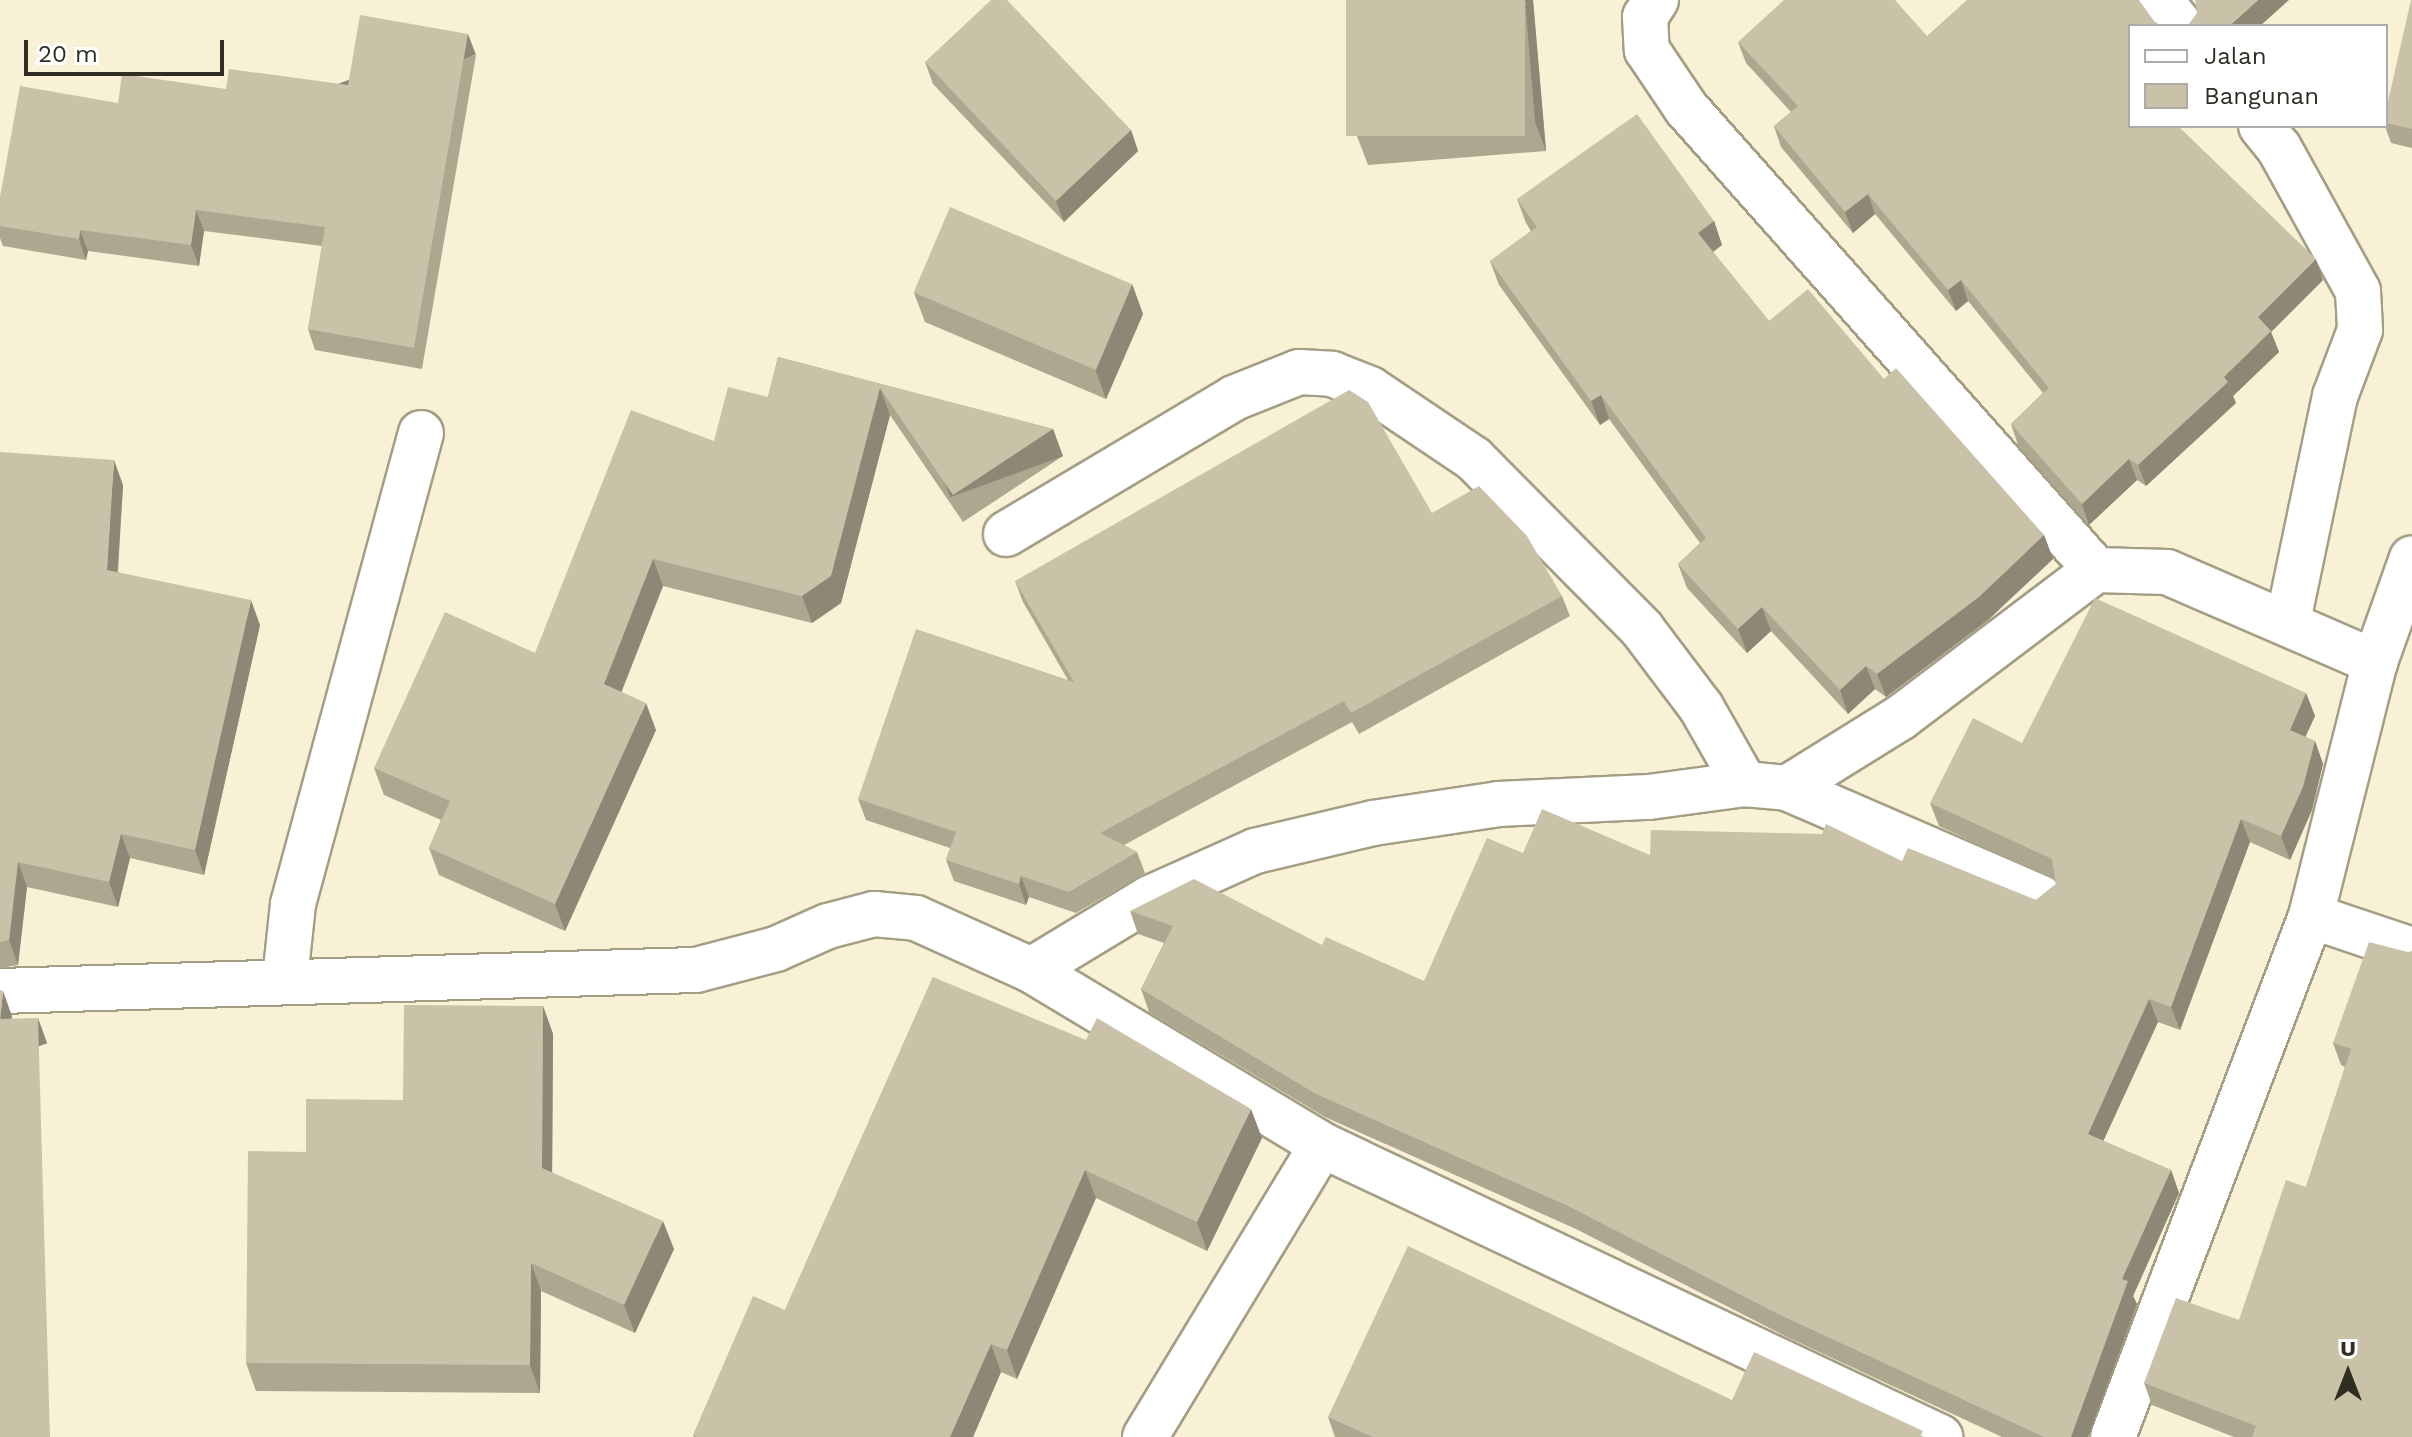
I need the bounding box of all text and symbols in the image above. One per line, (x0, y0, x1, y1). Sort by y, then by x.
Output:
scale bar (28, 24, 228, 74)
legend (2128, 24, 2388, 128)
text: 20 m (38, 40, 98, 68)
text: Jalan (2204, 42, 2267, 70)
text: Bangunan (2204, 82, 2319, 110)
north arrow (2308, 1333, 2388, 1413)
text: U (2340, 1336, 2356, 1361)

